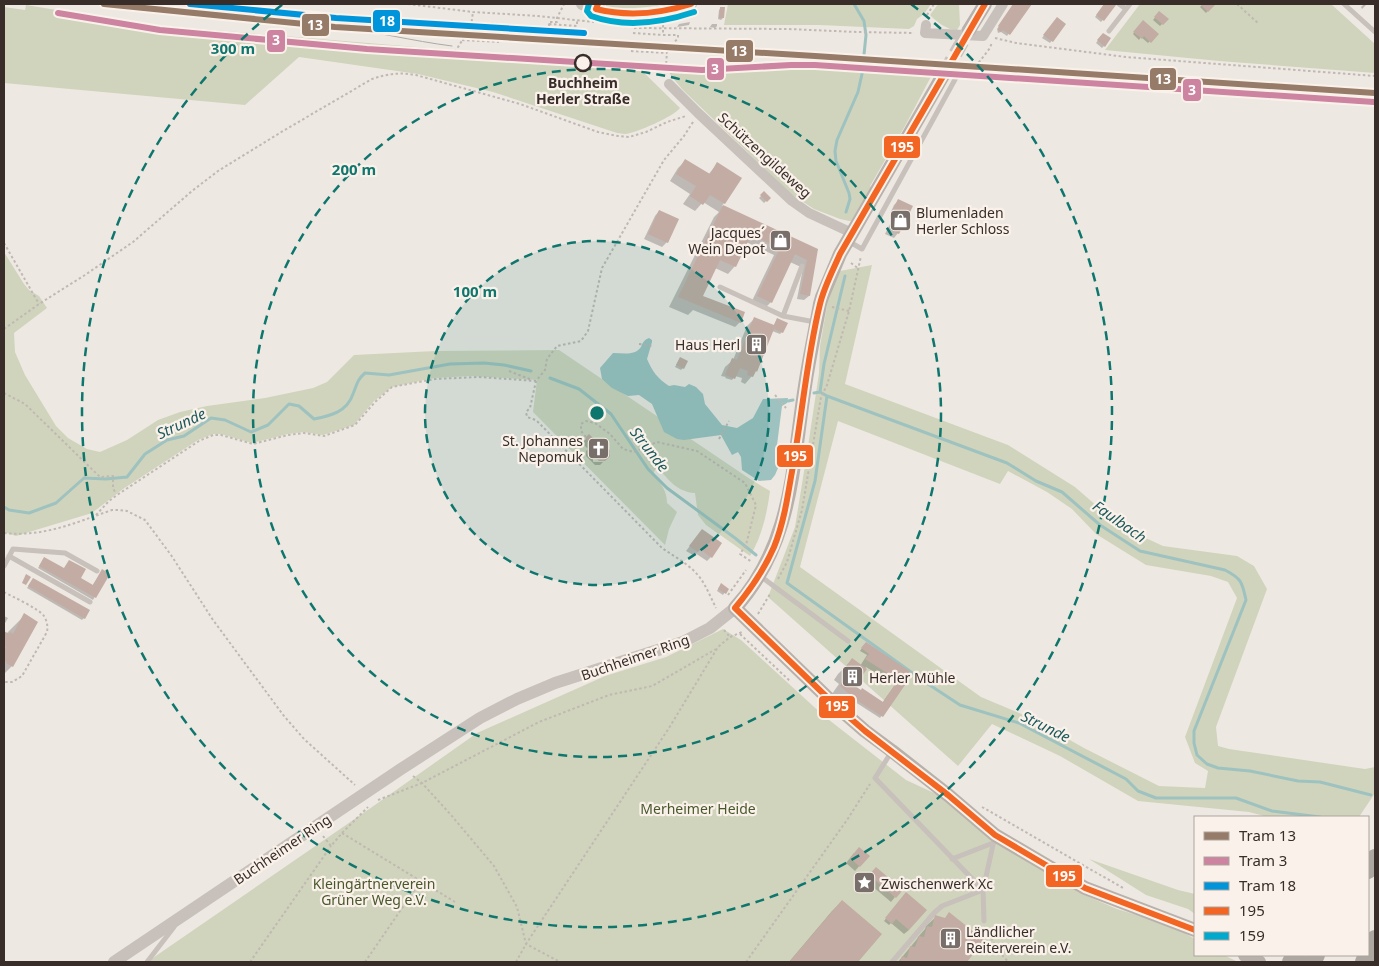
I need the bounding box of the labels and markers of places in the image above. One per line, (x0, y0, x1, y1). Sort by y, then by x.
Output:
marker: Buchheim Herler Straße (574, 54, 592, 72)
place label: Buchheim Herler Straße (536, 73, 630, 108)
place label: Blumenladen Herler Schloss (916, 203, 1010, 238)
shop icon: Blumenladen Herler Schloss (888, 208, 912, 232)
place label: Jacques´ Wein Depot (688, 223, 765, 258)
shop icon: Jacques´ Wein Depot (769, 228, 793, 252)
building icon: Haus Herl (744, 332, 768, 356)
place label: Haus Herl (675, 335, 740, 354)
centre of rings (588, 404, 606, 422)
place label: St. Johannes Nepomuk (502, 431, 584, 466)
church icon: St. Johannes Nepomuk (587, 436, 611, 460)
building icon: Herler Mühle (841, 665, 865, 689)
place label: Herler Mühle (869, 668, 956, 687)
place icon: Zwischenwerk Xc (853, 871, 877, 895)
place label: Zwischenwerk Xc (881, 874, 993, 893)
place label: Ländlicher Reiterverein e.V. (966, 922, 1072, 957)
building icon: Ländlicher Reiterverein e.V. (938, 927, 962, 951)

